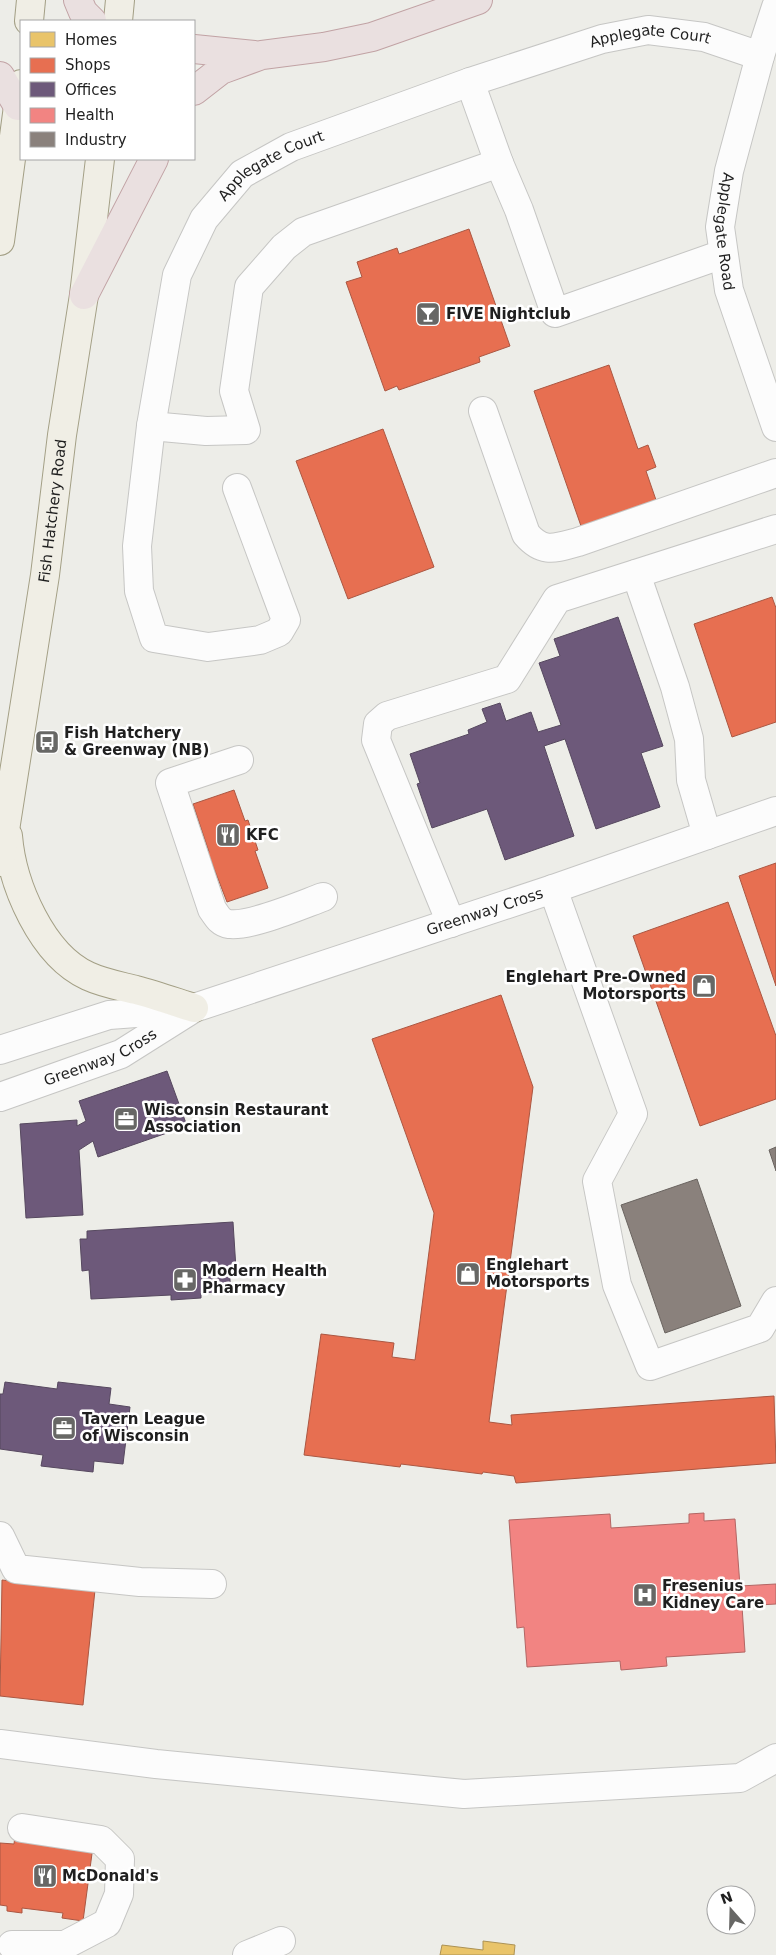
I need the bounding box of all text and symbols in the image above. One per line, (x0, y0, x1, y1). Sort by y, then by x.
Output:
legend (20, 20, 195, 160)
street label: Applegate Court (587, 21, 713, 51)
text: Homes (65, 31, 117, 49)
text: Shops (65, 56, 111, 74)
text: Offices (65, 81, 117, 99)
text: Health (65, 106, 114, 124)
street label: Applegate Court (214, 127, 326, 204)
text: Industry (65, 131, 127, 149)
street label: Applegate Road (711, 171, 738, 292)
bar icon: FIVE Nightclub (415, 301, 441, 327)
place label: FIVE Nightclub (446, 305, 571, 323)
street label: Fish Hatchery Road (35, 438, 70, 584)
place label: Fish Hatchery & Greenway (NB) (64, 724, 209, 759)
bus stop icon: Fish Hatchery & Greenway (NB) (34, 729, 60, 755)
restaurant icon: KFC (215, 822, 241, 848)
place label: KFC (246, 826, 279, 844)
street label: Greenway Cross (424, 884, 546, 939)
place label: Englehart Pre-Owned Motorsports (505, 968, 686, 1003)
shop icon: Englehart Pre-Owned Motorsports (691, 973, 717, 999)
street label: Greenway Cross (41, 1025, 160, 1090)
place label: Wisconsin Restaurant Association (144, 1101, 328, 1136)
office icon: Wisconsin Restaurant Association (113, 1106, 139, 1132)
place label: Englehart Motorsports (486, 1256, 590, 1291)
shop icon: Englehart Motorsports (455, 1261, 481, 1287)
place label: Modern Health Pharmacy (202, 1262, 327, 1297)
pharmacy icon: Modern Health Pharmacy (172, 1267, 198, 1293)
place label: Tavern League of Wisconsin (82, 1410, 205, 1445)
office icon: Tavern League of Wisconsin (51, 1415, 77, 1441)
place label: Fresenius Kidney Care (662, 1577, 764, 1612)
hospital icon: Fresenius Kidney Care (632, 1582, 658, 1608)
restaurant icon: McDonald's (32, 1863, 58, 1889)
place label: McDonald's (62, 1867, 159, 1885)
north arrow (706, 1885, 756, 1935)
text: N (718, 1888, 735, 1907)

